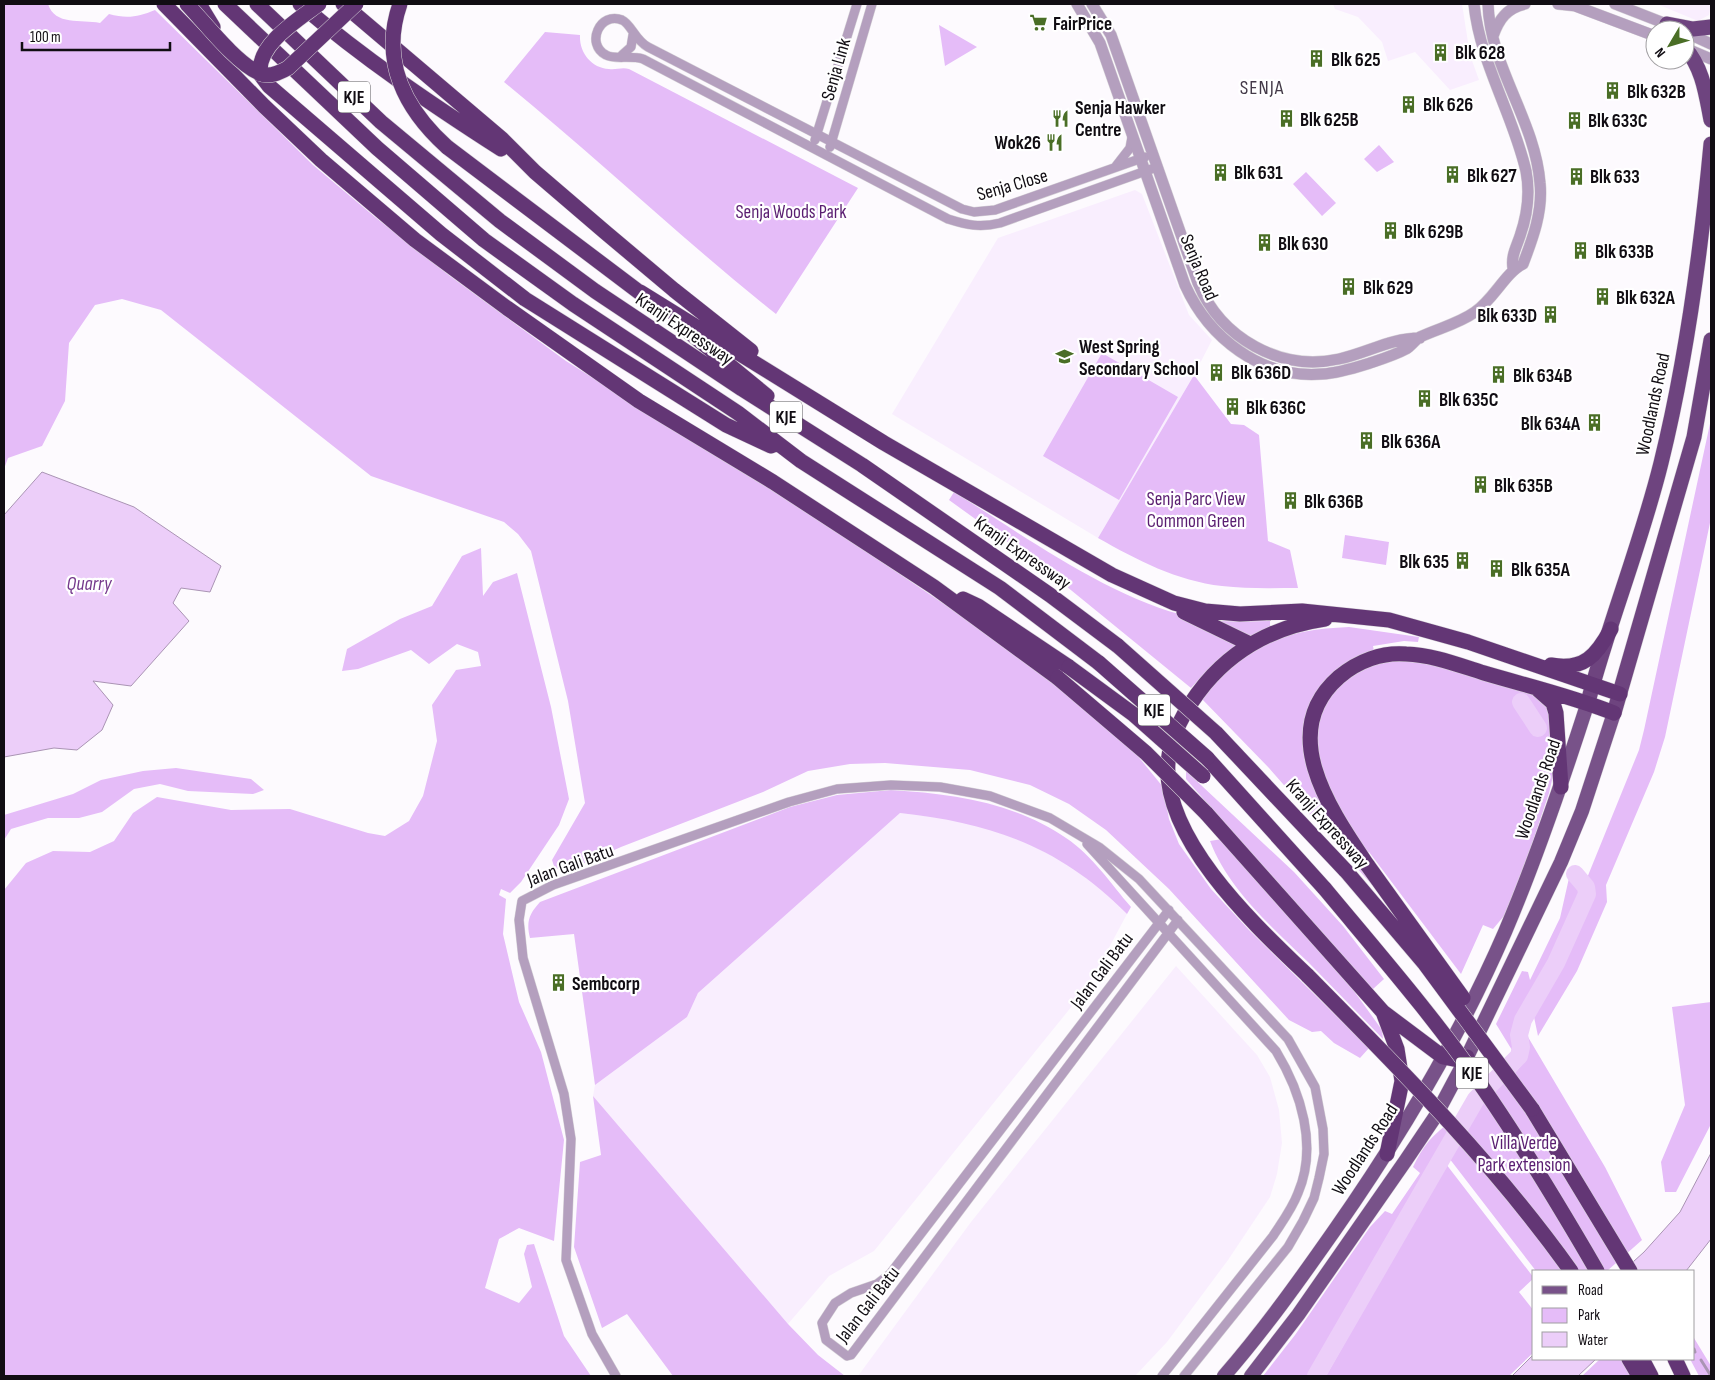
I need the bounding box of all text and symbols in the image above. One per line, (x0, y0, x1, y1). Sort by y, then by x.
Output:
supermarket icon: FairPrice (1029, 13, 1049, 33)
place label: FairPrice (1053, 13, 1112, 36)
scale bar (22, 20, 170, 52)
north arrow (1645, 20, 1695, 70)
text: 100 m (30, 28, 61, 47)
street label: Senja Link (817, 35, 856, 103)
building icon: Blk 628 (1431, 42, 1451, 62)
place label: Blk 628 (1455, 42, 1505, 65)
text: N (1651, 45, 1669, 61)
building icon: Blk 625 (1307, 49, 1327, 69)
place label: Blk 625 (1331, 49, 1381, 72)
district label: SENJA (1240, 76, 1284, 100)
road number: KJE (338, 81, 370, 112)
building icon: Blk 632B (1603, 81, 1623, 101)
place label: Blk 632B (1627, 81, 1686, 104)
building icon: Blk 626 (1399, 94, 1419, 114)
place label: Blk 626 (1423, 94, 1473, 117)
place label: Senja Hawker Centre (1075, 97, 1166, 142)
restaurant icon: Senja Hawker Centre (1051, 108, 1071, 128)
building icon: Blk 625B (1276, 109, 1296, 129)
place label: Blk 625B (1300, 109, 1359, 132)
building icon: Blk 633C (1564, 110, 1584, 130)
place label: Blk 633C (1588, 110, 1648, 133)
place label: Wok26 (995, 132, 1041, 155)
restaurant icon: Wok26 (1045, 132, 1065, 152)
building icon: Blk 631 (1210, 162, 1230, 182)
place label: Blk 631 (1234, 162, 1283, 185)
street label: Senja Close (974, 164, 1051, 207)
building icon: Blk 627 (1443, 165, 1463, 185)
place label: Blk 627 (1467, 165, 1517, 188)
building icon: Blk 633 (1566, 166, 1586, 186)
place label: Blk 633 (1590, 166, 1640, 189)
park label: Senja Woods Park (735, 201, 847, 224)
building icon: Blk 629B (1380, 221, 1400, 241)
place label: Blk 629B (1404, 221, 1463, 244)
street label: Senja Road (1174, 231, 1223, 304)
building icon: Blk 630 (1254, 233, 1274, 253)
place label: Blk 630 (1278, 233, 1328, 256)
building icon: Blk 633B (1571, 241, 1591, 261)
place label: Blk 633B (1595, 241, 1654, 264)
building icon: Blk 629 (1339, 277, 1359, 297)
place label: Blk 629 (1363, 277, 1413, 300)
building icon: Blk 632A (1592, 287, 1612, 307)
place label: Blk 632A (1616, 287, 1676, 310)
street label: Kranji Expressway (631, 288, 738, 371)
place label: Blk 633D (1477, 305, 1537, 328)
building icon: Blk 633D (1541, 305, 1561, 325)
place label: West Spring Secondary School (1079, 336, 1199, 381)
school or university icon: West Spring Secondary School (1055, 347, 1075, 367)
street label: Woodlands Road (1631, 351, 1676, 458)
building icon: Blk 636D (1207, 362, 1227, 382)
place label: Blk 636D (1231, 362, 1291, 385)
building icon: Blk 634B (1489, 365, 1509, 385)
place label: Blk 634B (1513, 365, 1572, 388)
building icon: Blk 635C (1415, 389, 1435, 409)
place label: Blk 635C (1439, 389, 1499, 412)
building icon: Blk 636C (1222, 397, 1242, 417)
place label: Blk 636C (1246, 397, 1306, 420)
road number: KJE (770, 402, 802, 432)
place label: Blk 634A (1521, 413, 1581, 436)
building icon: Blk 634A (1584, 413, 1604, 433)
building icon: Blk 636A (1357, 431, 1377, 451)
place label: Blk 636A (1381, 431, 1441, 454)
building icon: Blk 635B (1470, 475, 1490, 495)
place label: Blk 635B (1494, 475, 1553, 498)
park label: Senja Parc View Common Green (1147, 488, 1246, 533)
building icon: Blk 636B (1280, 491, 1300, 511)
place label: Blk 636B (1304, 491, 1363, 514)
street label: Kranji Expressway (969, 511, 1076, 595)
place label: Blk 635 (1399, 551, 1449, 574)
building icon: Blk 635 (1453, 551, 1473, 571)
building icon: Blk 635A (1487, 559, 1507, 579)
place label: Blk 635A (1511, 559, 1571, 582)
water label: Quarry (67, 572, 113, 596)
road number: KJE (1138, 694, 1170, 726)
street label: Woodlands Road (1511, 737, 1566, 842)
street label: Kranji Expressway (1281, 774, 1374, 874)
street label: Jalan Gali Batu (523, 839, 617, 892)
street label: Jalan Gali Batu (1065, 928, 1138, 1015)
building icon: Sembcorp (548, 973, 568, 993)
place label: Sembcorp (572, 973, 640, 996)
road number: KJE (1456, 1058, 1488, 1088)
street label: Woodlands Road (1327, 1100, 1403, 1200)
park label: Villa Verde Park extension (1477, 1132, 1571, 1177)
street label: Jalan Gali Batu (831, 1262, 905, 1348)
legend (1532, 1270, 1695, 1360)
text: Road (1578, 1281, 1603, 1300)
text: Park (1578, 1306, 1600, 1325)
text: Water (1578, 1331, 1609, 1350)

